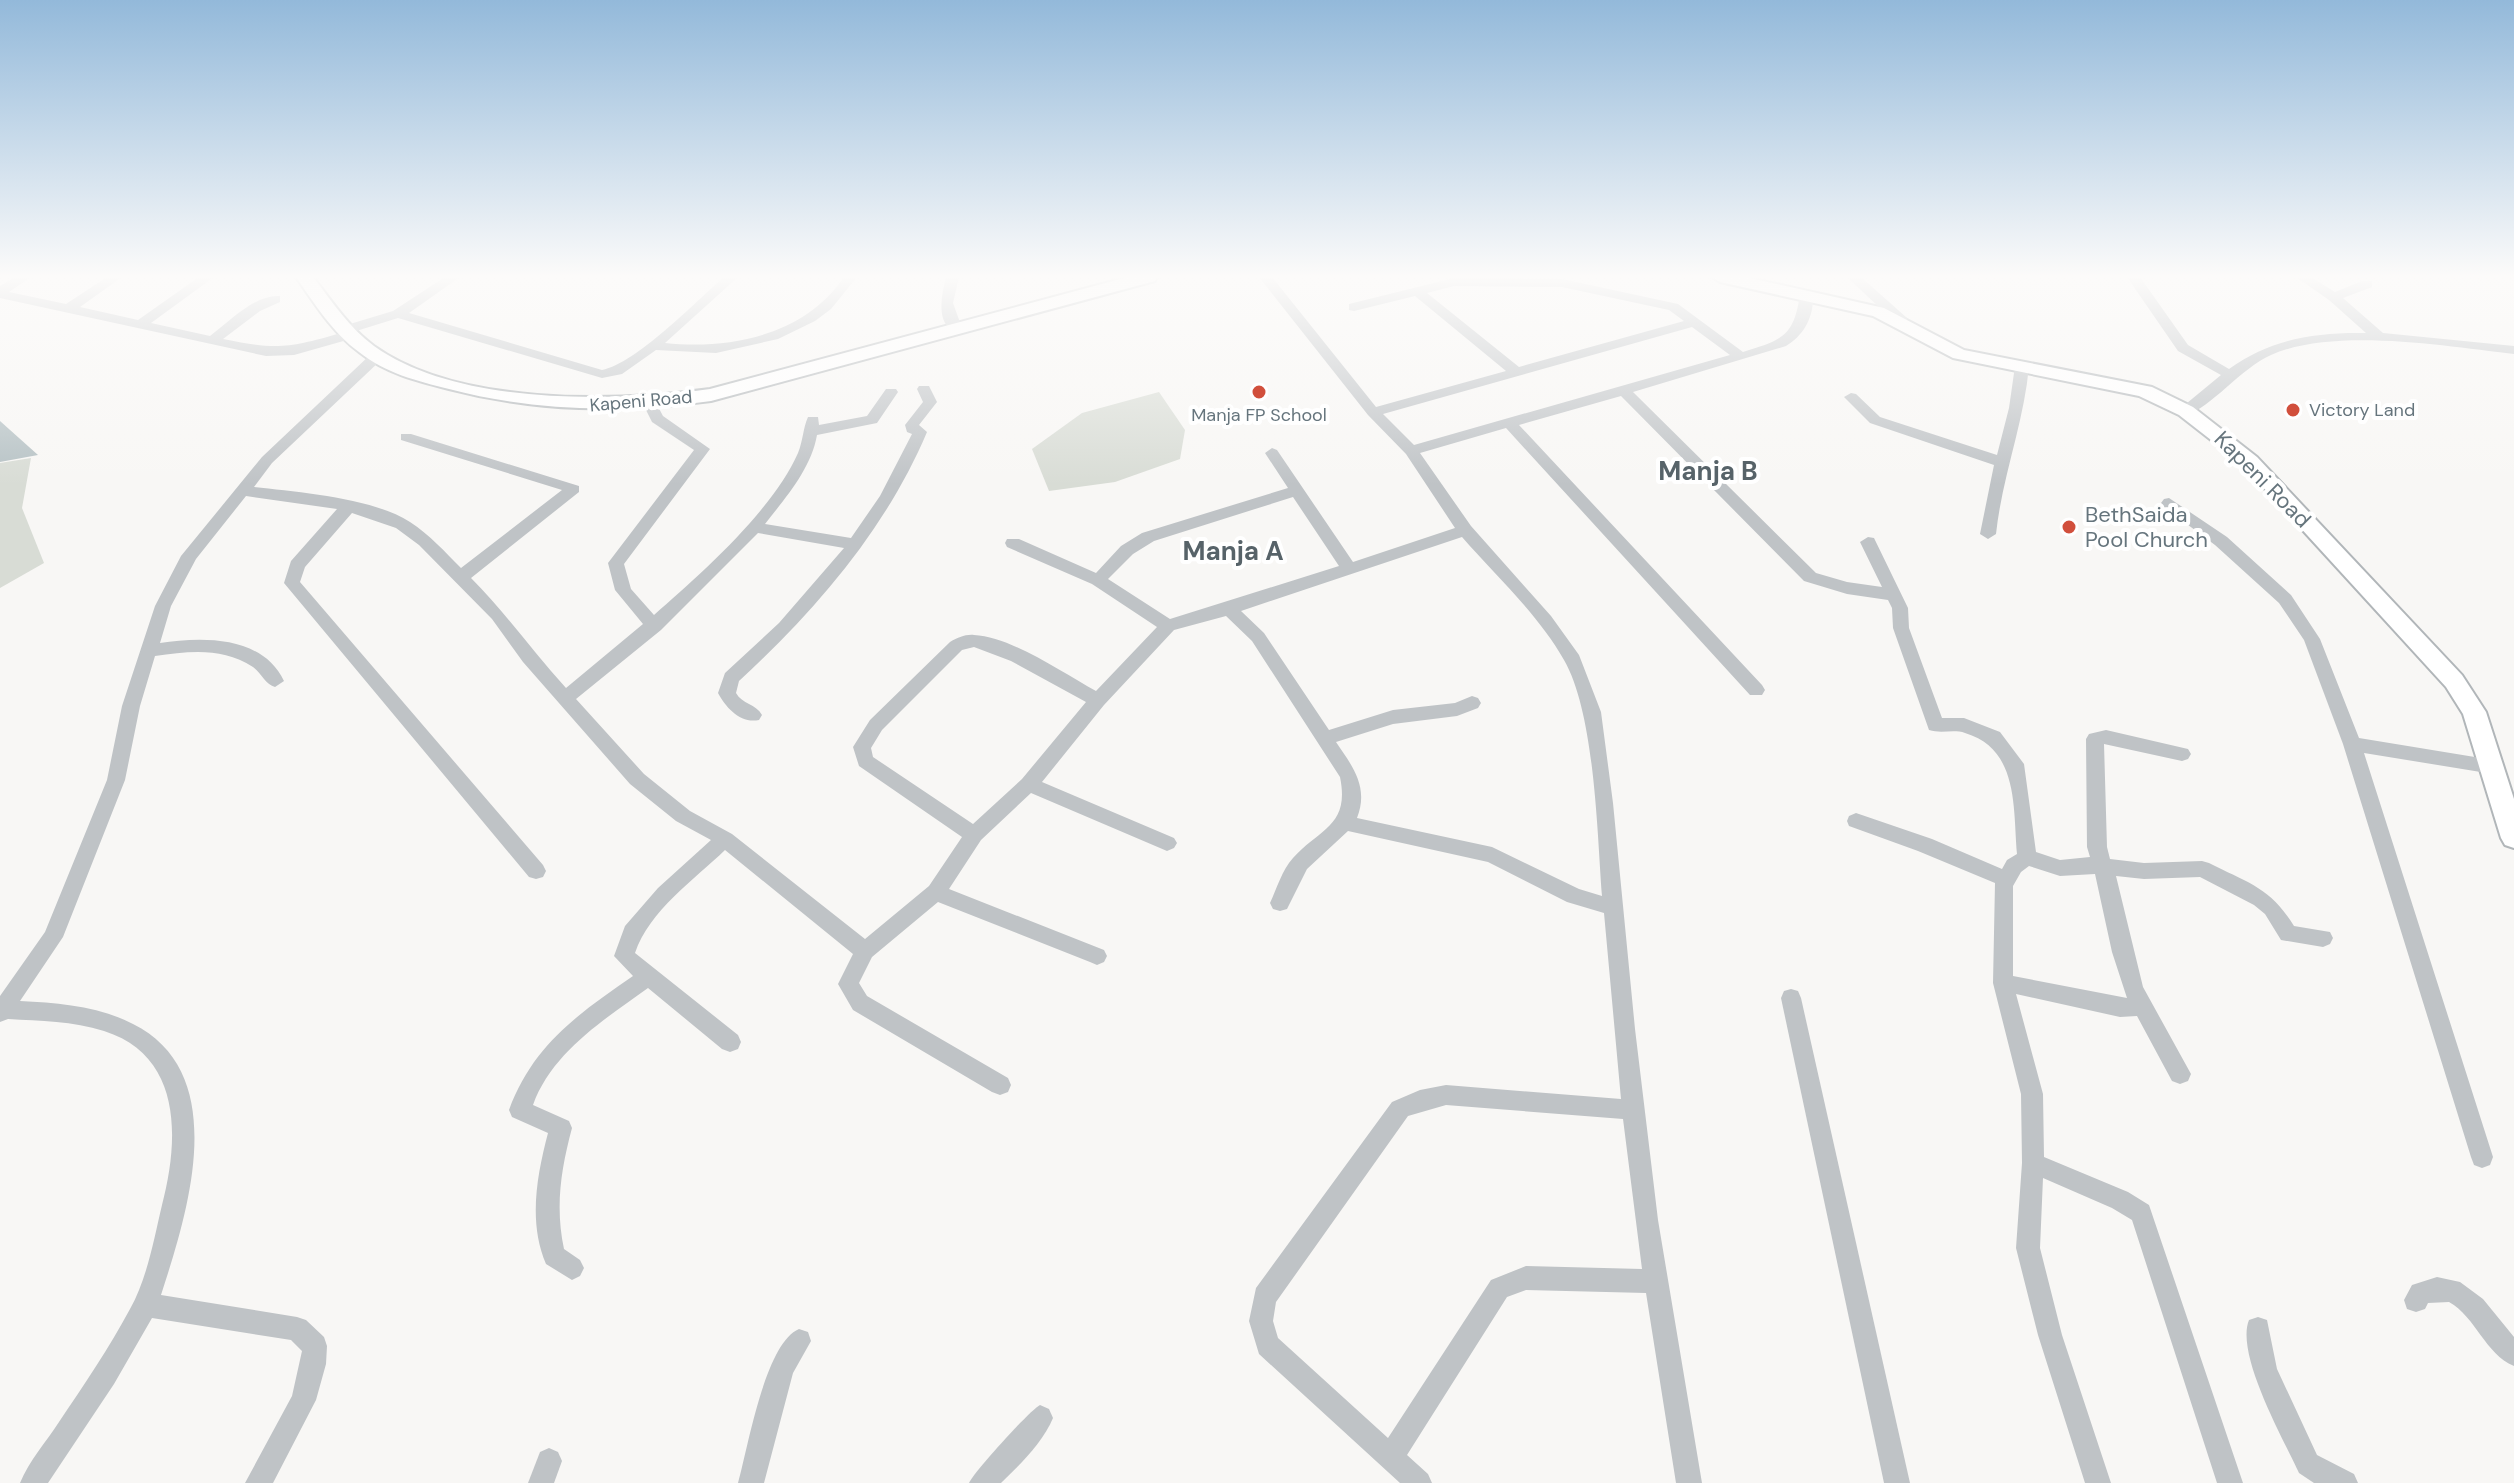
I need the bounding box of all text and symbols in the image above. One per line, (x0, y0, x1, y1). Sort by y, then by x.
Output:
marker: Manja FP School (1250, 383, 1268, 401)
street label: Kapeni Road (589, 385, 693, 417)
place label: Victory Land (2309, 398, 2415, 422)
marker: Victory Land (2284, 401, 2302, 419)
place label: Manja FP School (1191, 403, 1327, 427)
street label: Kapeni Road (2208, 425, 2317, 534)
district label: Manja B (1658, 454, 1758, 488)
place label: BethSaida Pool Church (2085, 500, 2208, 554)
marker: BethSaida Pool Church (2060, 518, 2078, 536)
district label: Manja A (1182, 534, 1284, 568)

